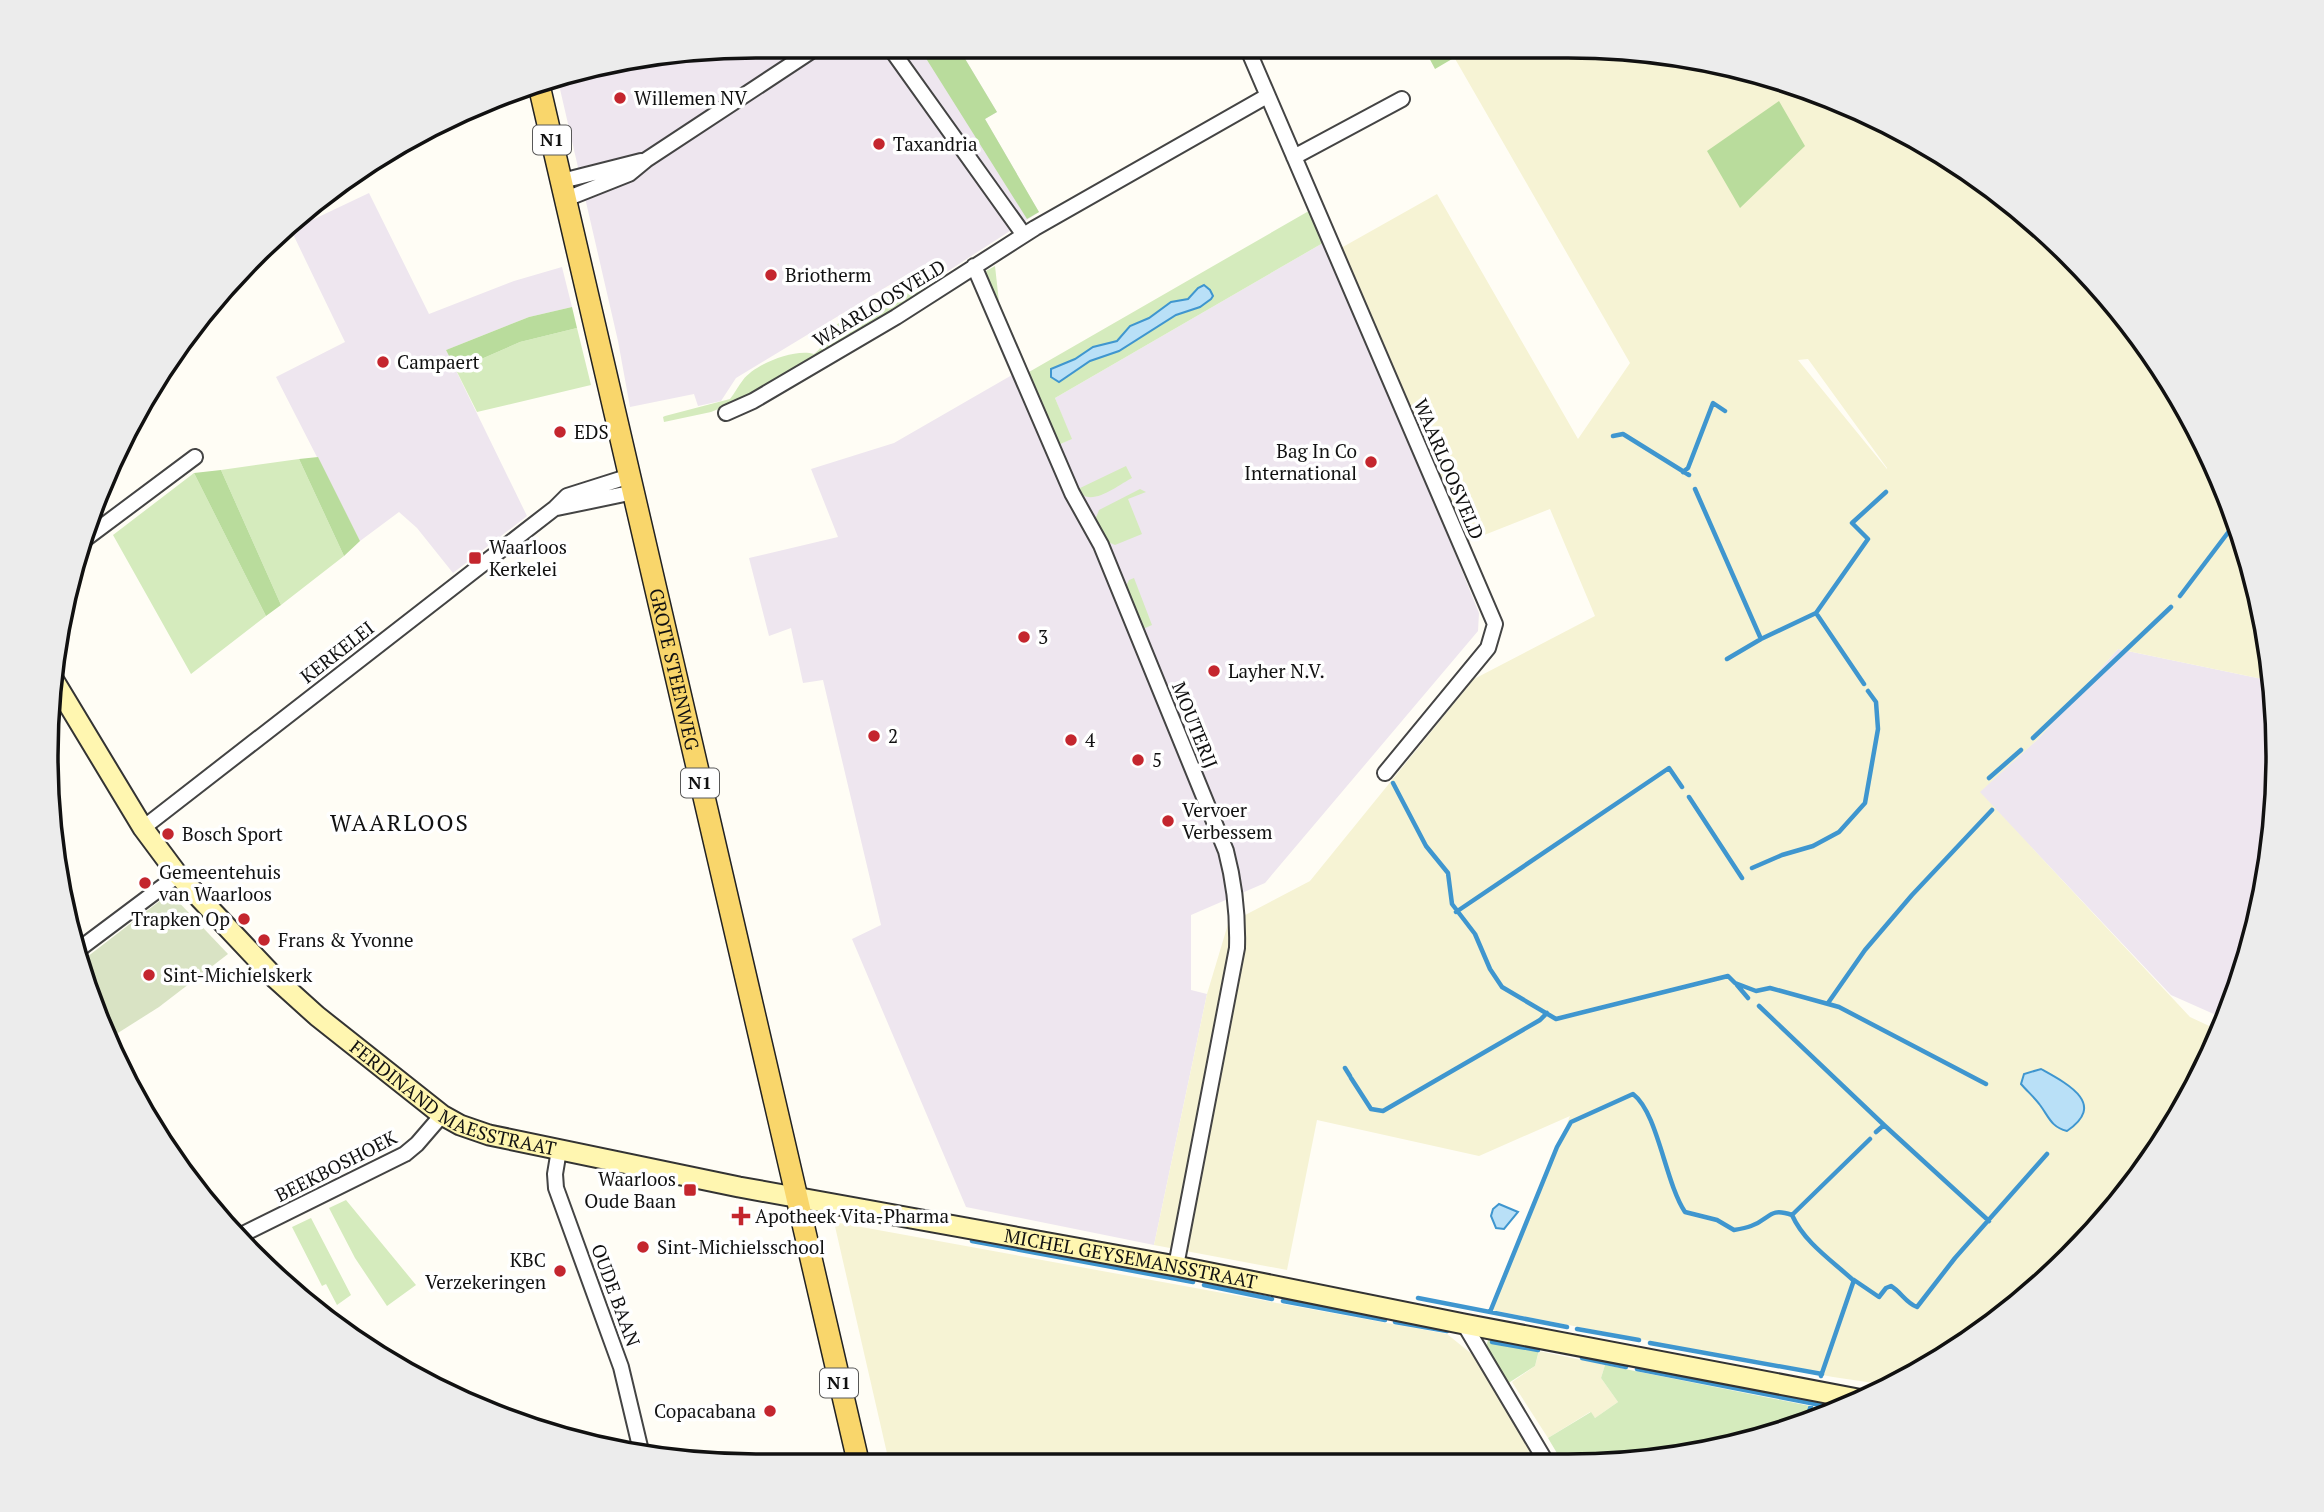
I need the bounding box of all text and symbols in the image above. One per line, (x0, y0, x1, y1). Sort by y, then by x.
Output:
place label: Willemen NV (634, 85, 747, 110)
marker: Willemen NV (612, 90, 628, 106)
road number: N1 (533, 125, 571, 154)
place label: Taxandria (893, 131, 978, 156)
marker: Taxandria (871, 136, 887, 152)
street label: WAARLOOSVELD (808, 253, 950, 352)
place label: Briotherm (785, 262, 872, 287)
marker: Briotherm (763, 267, 779, 283)
place label: Campaert (397, 349, 479, 374)
marker: Campaert (375, 354, 391, 370)
street label: WAARLOOSVELD (1409, 395, 1490, 543)
place label: EDS (574, 419, 609, 444)
marker: EDS (552, 424, 568, 440)
place label: Bag In Co International (1244, 438, 1357, 485)
marker: Bag In Co International (1363, 454, 1379, 470)
place label: Waarloos Kerkelei (489, 534, 567, 581)
marker: Waarloos Kerkelei (467, 550, 483, 566)
street label: GROTE STEENWEG (644, 586, 706, 753)
street label: KERKELEI (295, 615, 379, 688)
place label: 3 (1038, 624, 1048, 649)
marker: 3 (1016, 629, 1032, 645)
place label: Layher N.V. (1228, 658, 1325, 683)
marker: Layher N.V. (1206, 663, 1222, 679)
street label: MOUTERIJ (1167, 678, 1224, 772)
place label: 2 (888, 723, 898, 748)
place label: 4 (1085, 727, 1096, 752)
marker: 2 (866, 728, 882, 744)
marker: 4 (1063, 732, 1079, 748)
place label: 5 (1152, 747, 1162, 772)
marker: 5 (1130, 752, 1146, 768)
road number: N1 (681, 768, 719, 798)
place label: Vervoer Verbessem (1182, 797, 1273, 844)
district label: WAARLOOS (330, 807, 470, 838)
marker: Vervoer Verbessem (1160, 813, 1176, 829)
place label: Bosch Sport (182, 821, 283, 846)
marker: Bosch Sport (160, 826, 176, 842)
place label: Gemeentehuis van Waarloos (158, 859, 281, 906)
marker: Gemeentehuis van Waarloos (137, 875, 153, 891)
place label: Trapken Op (131, 906, 230, 931)
marker: Trapken Op (236, 911, 252, 927)
place label: Frans & Yvonne (278, 927, 414, 952)
marker: Frans & Yvonne (256, 932, 272, 948)
place label: Sint-Michielskerk (163, 962, 312, 987)
marker: Sint-Michielskerk (141, 967, 157, 983)
street label: FERDINAND MAESSTRAAT (345, 1034, 559, 1161)
street label: BEEKBOSHOEK (271, 1124, 401, 1207)
place label: Waarloos Oude Baan (584, 1166, 676, 1213)
marker: Waarloos Oude Baan (682, 1182, 698, 1198)
place label: Apotheek Vita-Pharma (755, 1203, 949, 1228)
marker: Apotheek Vita-Pharma (733, 1208, 749, 1224)
street label: MICHEL GEYSEMANSSTRAAT (1002, 1222, 1260, 1294)
place label: Sint-Michielsschool (657, 1234, 825, 1259)
marker: Sint-Michielsschool (635, 1239, 651, 1255)
street label: OUDE BAAN (586, 1240, 647, 1350)
place label: KBC Verzekeringen (425, 1247, 546, 1294)
marker: KBC Verzekeringen (552, 1263, 568, 1279)
road number: N1 (820, 1368, 858, 1398)
place label: Copacabana (654, 1398, 756, 1423)
marker: Copacabana (762, 1403, 778, 1419)

